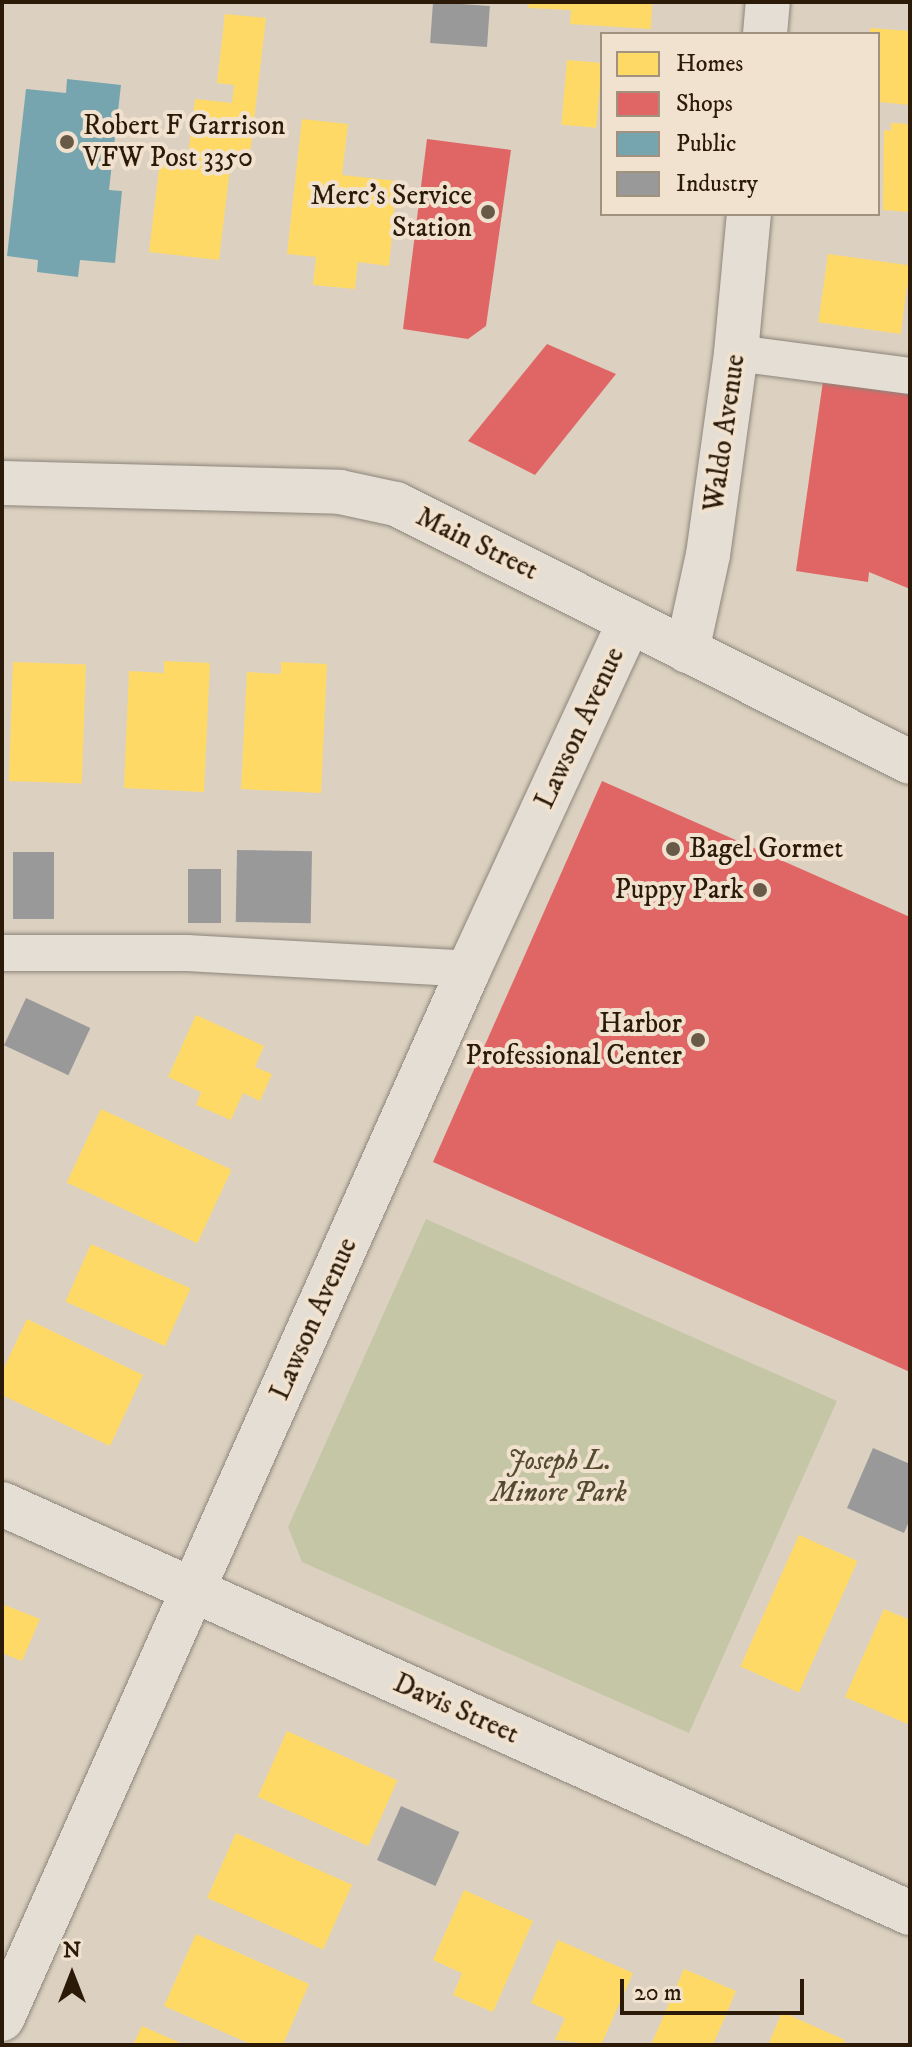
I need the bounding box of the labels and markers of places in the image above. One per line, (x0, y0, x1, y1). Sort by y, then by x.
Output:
place label: Robert F Garrison VFW Post 3350 (83, 109, 285, 175)
marker: Robert F Garrison VFW Post 3350 (58, 133, 76, 151)
place label: Merc’s Service Station (310, 179, 472, 245)
marker: Merc’s Service Station (479, 203, 497, 221)
place label: Bagel Gormet (689, 832, 843, 866)
marker: Bagel Gormet (664, 840, 682, 858)
place label: Puppy Park (615, 873, 744, 907)
marker: Puppy Park (751, 881, 769, 899)
place label: Harbor Professional Center (465, 1007, 682, 1073)
marker: Harbor Professional Center (689, 1031, 707, 1049)

